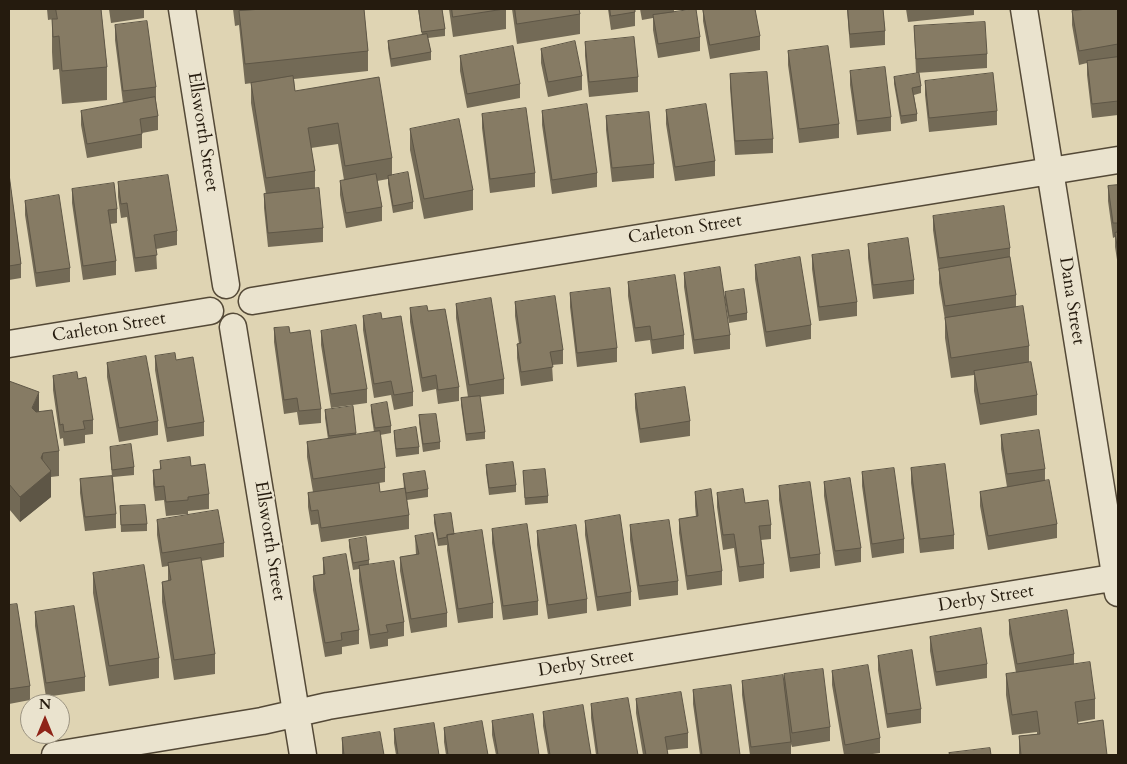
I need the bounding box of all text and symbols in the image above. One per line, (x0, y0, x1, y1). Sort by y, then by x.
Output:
street label: Ellsworth Street (182, 71, 222, 193)
street label: Carleton Street (627, 210, 743, 250)
street label: Dana Street (1053, 256, 1089, 346)
street label: Carleton Street (51, 308, 167, 348)
street label: Ellsworth Street (249, 480, 289, 602)
street label: Derby Street (937, 581, 1035, 617)
street label: Derby Street (537, 646, 635, 682)
north arrow (20, 694, 70, 744)
text: N (39, 695, 51, 714)

